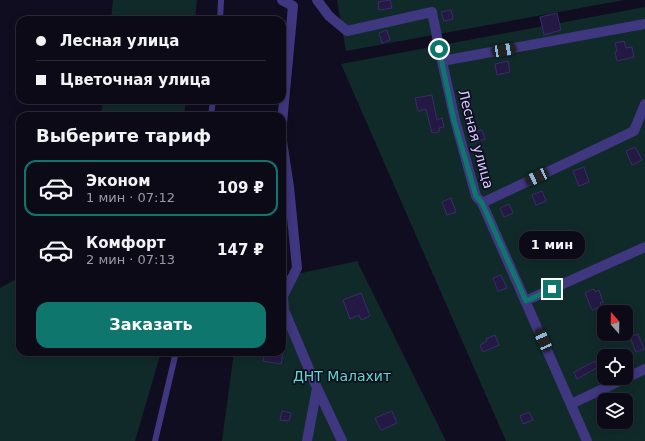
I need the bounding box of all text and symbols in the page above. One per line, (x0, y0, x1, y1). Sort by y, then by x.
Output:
text: Лесная улица (60, 32, 179, 50)
route start (430, 40, 448, 58)
car (491, 42, 517, 58)
text: Цветочная улица (60, 71, 211, 89)
street label: Лесная улица (455, 88, 497, 190)
text: Выберите тариф (36, 125, 211, 146)
car (524, 166, 550, 188)
icon: car (38, 170, 74, 206)
text: Эконом (86, 172, 150, 190)
text: 109 ₽ (217, 179, 264, 197)
text: 1 мин · 07:12 (86, 190, 175, 205)
callout: 1 мин (519, 231, 585, 259)
icon: car (38, 232, 74, 268)
text: Комфорт (86, 234, 165, 252)
text: 1 мин (531, 237, 573, 252)
text: 147 ₽ (217, 241, 264, 259)
text: 2 мин · 07:13 (86, 252, 175, 267)
route end (543, 280, 561, 298)
button: Заказать (36, 302, 266, 348)
north arrow (597, 305, 633, 341)
map controls (597, 305, 633, 429)
car (533, 327, 553, 353)
button: locate (597, 349, 633, 385)
park label: ДНТ Малахит (293, 368, 391, 384)
button: layers (597, 393, 633, 429)

